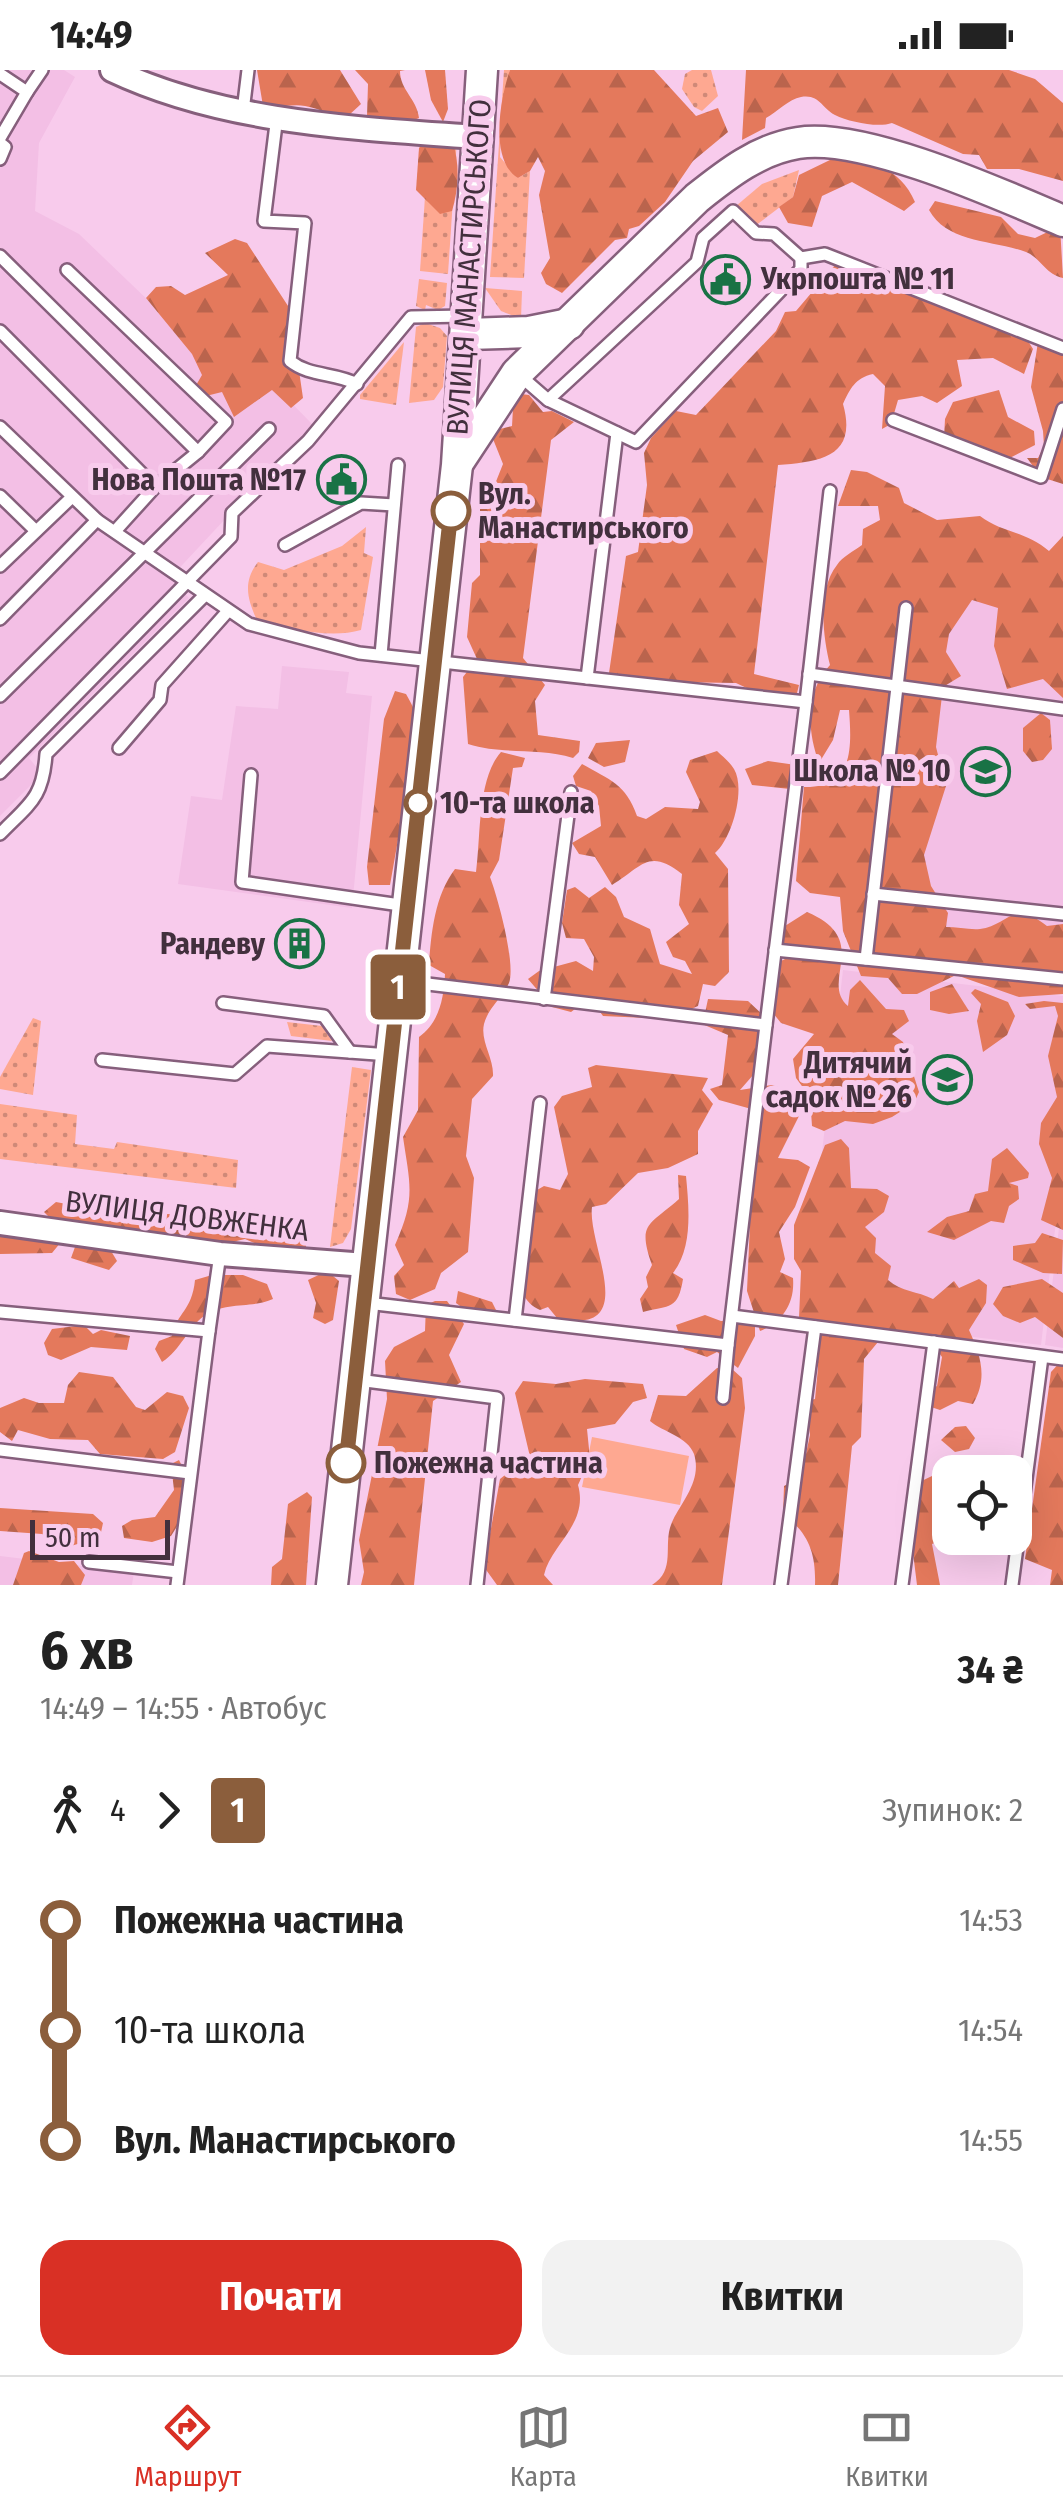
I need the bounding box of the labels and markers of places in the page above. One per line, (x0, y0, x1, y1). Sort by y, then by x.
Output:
public building icon: Укрпошта № 11 (700, 253, 752, 305)
place label: Укрпошта № 11 (760, 261, 955, 297)
public building icon: Нова Пошта №17 (315, 454, 367, 506)
place label: Нова Пошта №17 (91, 462, 306, 498)
place label: Вул. Манастирського (478, 476, 689, 546)
marker: Вул. Манастирського (432, 492, 470, 530)
school or university icon: Школа № 10 (960, 745, 1012, 797)
place label: Школа № 10 (793, 753, 951, 789)
place label: 10-та школа (440, 785, 595, 821)
marker: 10-та школа (405, 790, 431, 816)
building icon: Рандеву (274, 918, 326, 970)
place label: Рандеву (160, 926, 266, 962)
place label: Дитячий садок № 26 (765, 1045, 912, 1115)
school or university icon: Дитячий садок № 26 (921, 1054, 973, 1106)
marker: Пожежна частина (327, 1444, 365, 1482)
place label: Пожежна частина (374, 1445, 603, 1481)

